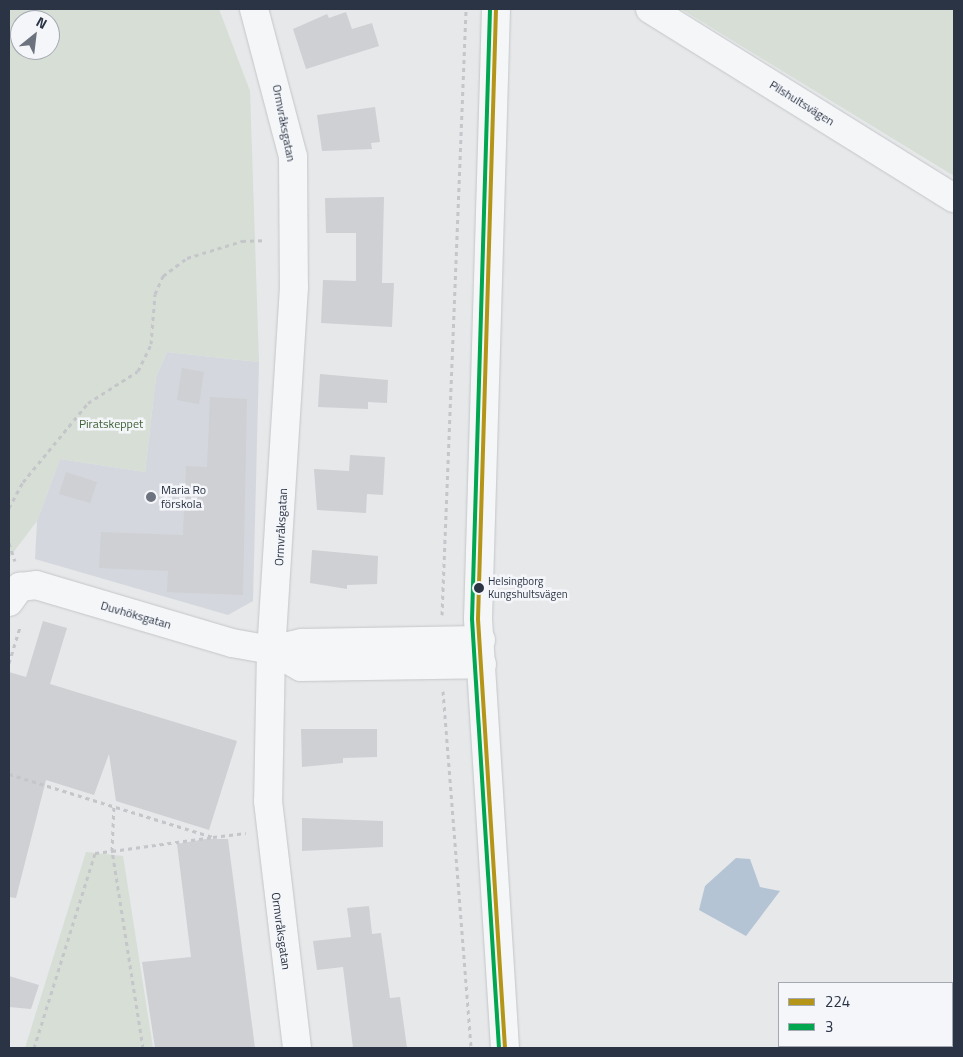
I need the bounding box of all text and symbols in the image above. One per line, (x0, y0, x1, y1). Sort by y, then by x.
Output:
north arrow (10, 10, 60, 60)
text: N (33, 11, 51, 34)
street label: Pilshultsvägen (767, 77, 837, 129)
street label: Ormvråksgatan (269, 83, 299, 163)
park label: Piratskeppet (79, 417, 143, 431)
place label: Maria Ro förskola (161, 483, 206, 511)
street label: Ormvråksgatan (272, 488, 290, 566)
marker: Maria Ro förskola (145, 491, 157, 503)
place label: Helsingborg Kungshultsvägen (488, 575, 568, 601)
marker: Helsingborg Kungshultsvägen (474, 583, 484, 593)
street label: Duvhöksgatan (99, 598, 173, 632)
street label: Ormvråksgatan (268, 891, 294, 971)
legend (778, 982, 953, 1047)
text: 224 (825, 990, 850, 1013)
text: 3 (825, 1015, 833, 1038)

